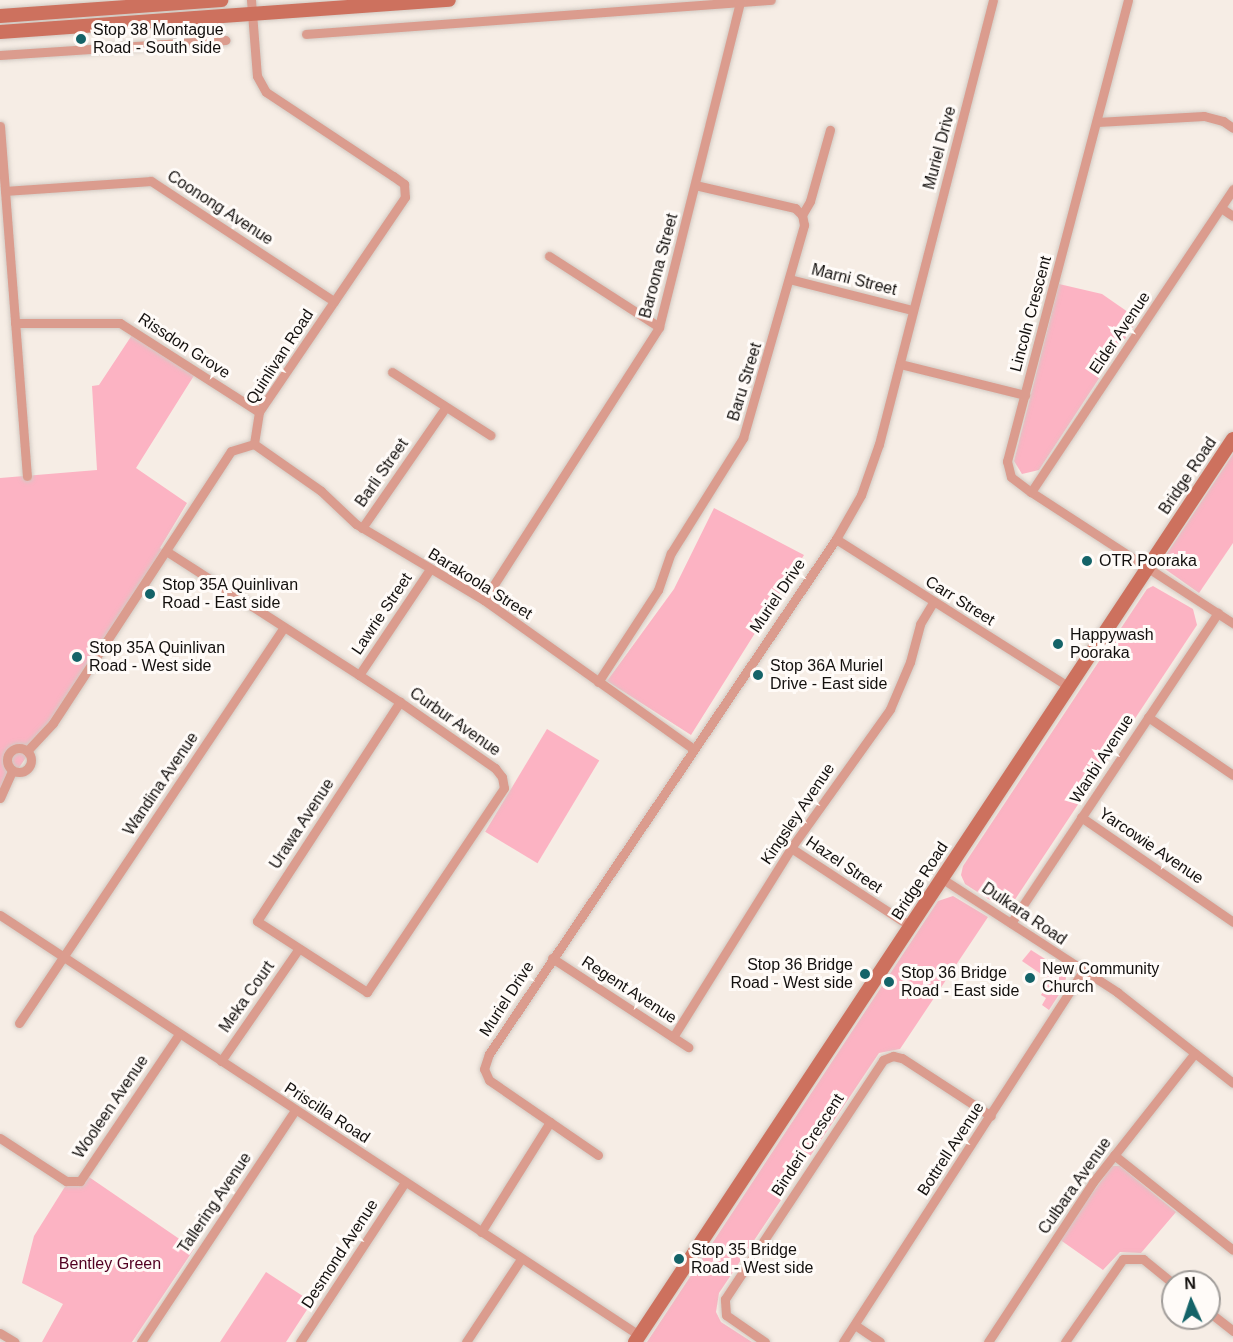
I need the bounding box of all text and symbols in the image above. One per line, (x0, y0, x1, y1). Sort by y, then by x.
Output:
place label: Stop 38 Montague Road - South side (93, 20, 224, 58)
marker: Stop 38 Montague Road - South side (74, 32, 88, 46)
street label: Muriel Drive (920, 104, 960, 192)
street label: Coonong Avenue (163, 166, 277, 250)
street label: Baroona Street (636, 212, 682, 320)
street label: Lincoln Crescent (1006, 254, 1056, 374)
street label: Marni Street (809, 260, 899, 300)
street label: Elder Avenue (1085, 288, 1155, 378)
street label: Quinlivan Road (242, 306, 318, 408)
street label: Rissdon Grove (134, 309, 234, 383)
street label: Baru Street (724, 340, 766, 424)
street label: Bridge Road (1155, 434, 1221, 518)
street label: Barli Street (351, 435, 413, 511)
street label: Barakoola Street (424, 544, 536, 624)
place label: OTR Pooraka (1099, 551, 1197, 571)
marker: OTR Pooraka (1080, 554, 1094, 568)
street label: Muriel Drive (746, 555, 810, 637)
street label: Lawrie Street (348, 570, 416, 658)
street label: Carr Street (922, 572, 998, 630)
place label: Stop 35A Quinlivan Road - East side (162, 575, 299, 613)
marker: Stop 35A Quinlivan Road - East side (143, 587, 157, 601)
place label: Happywash Pooraka (1070, 625, 1154, 663)
marker: Happywash Pooraka (1051, 637, 1065, 651)
place label: Stop 35A Quinlivan Road - West side (89, 638, 226, 676)
marker: Stop 35A Quinlivan Road - West side (70, 650, 84, 664)
place label: Stop 36A Muriel Drive - East side (770, 656, 887, 694)
marker: Stop 36A Muriel Drive - East side (751, 668, 765, 682)
street label: Curbur Avenue (406, 683, 504, 761)
street label: Wanbi Avenue (1066, 711, 1138, 807)
street label: Wandina Avenue (119, 728, 203, 840)
street label: Kingsley Avenue (757, 759, 839, 869)
street label: Urawa Avenue (265, 775, 339, 873)
street label: Yarcowie Avenue (1095, 804, 1207, 888)
street label: Hazel Street (802, 832, 886, 898)
street label: Bridge Road (888, 838, 952, 924)
street label: Dulkara Road (978, 879, 1070, 949)
street label: Regent Avenue (578, 952, 680, 1028)
place label: Stop 36 Bridge Road - West side (731, 955, 853, 993)
street label: Meka Court (215, 958, 279, 1036)
street label: Muriel Drive (476, 958, 538, 1040)
place label: New Community Church (1042, 959, 1159, 997)
place label: Stop 36 Bridge Road - East side (901, 963, 1019, 1001)
marker: Stop 36 Bridge Road - West side (858, 967, 872, 981)
marker: New Community Church (1023, 971, 1037, 985)
marker: Stop 36 Bridge Road - East side (882, 975, 896, 989)
street label: Wooleen Avenue (69, 1051, 153, 1163)
street label: Priscilla Road (281, 1078, 373, 1148)
street label: Binderi Crescent (768, 1090, 848, 1200)
street label: Bottrell Avenue (913, 1098, 989, 1200)
street label: Culbara Avenue (1034, 1134, 1116, 1238)
street label: Tallering Avenue (174, 1149, 256, 1257)
street label: Desmond Avenue (297, 1196, 383, 1312)
place label: Stop 35 Bridge Road - West side (691, 1240, 813, 1278)
marker: Stop 35 Bridge Road - West side (672, 1252, 686, 1266)
park label: Bentley Green (59, 1254, 161, 1274)
north arrow (1161, 1270, 1221, 1330)
text: N (1184, 1275, 1196, 1292)

